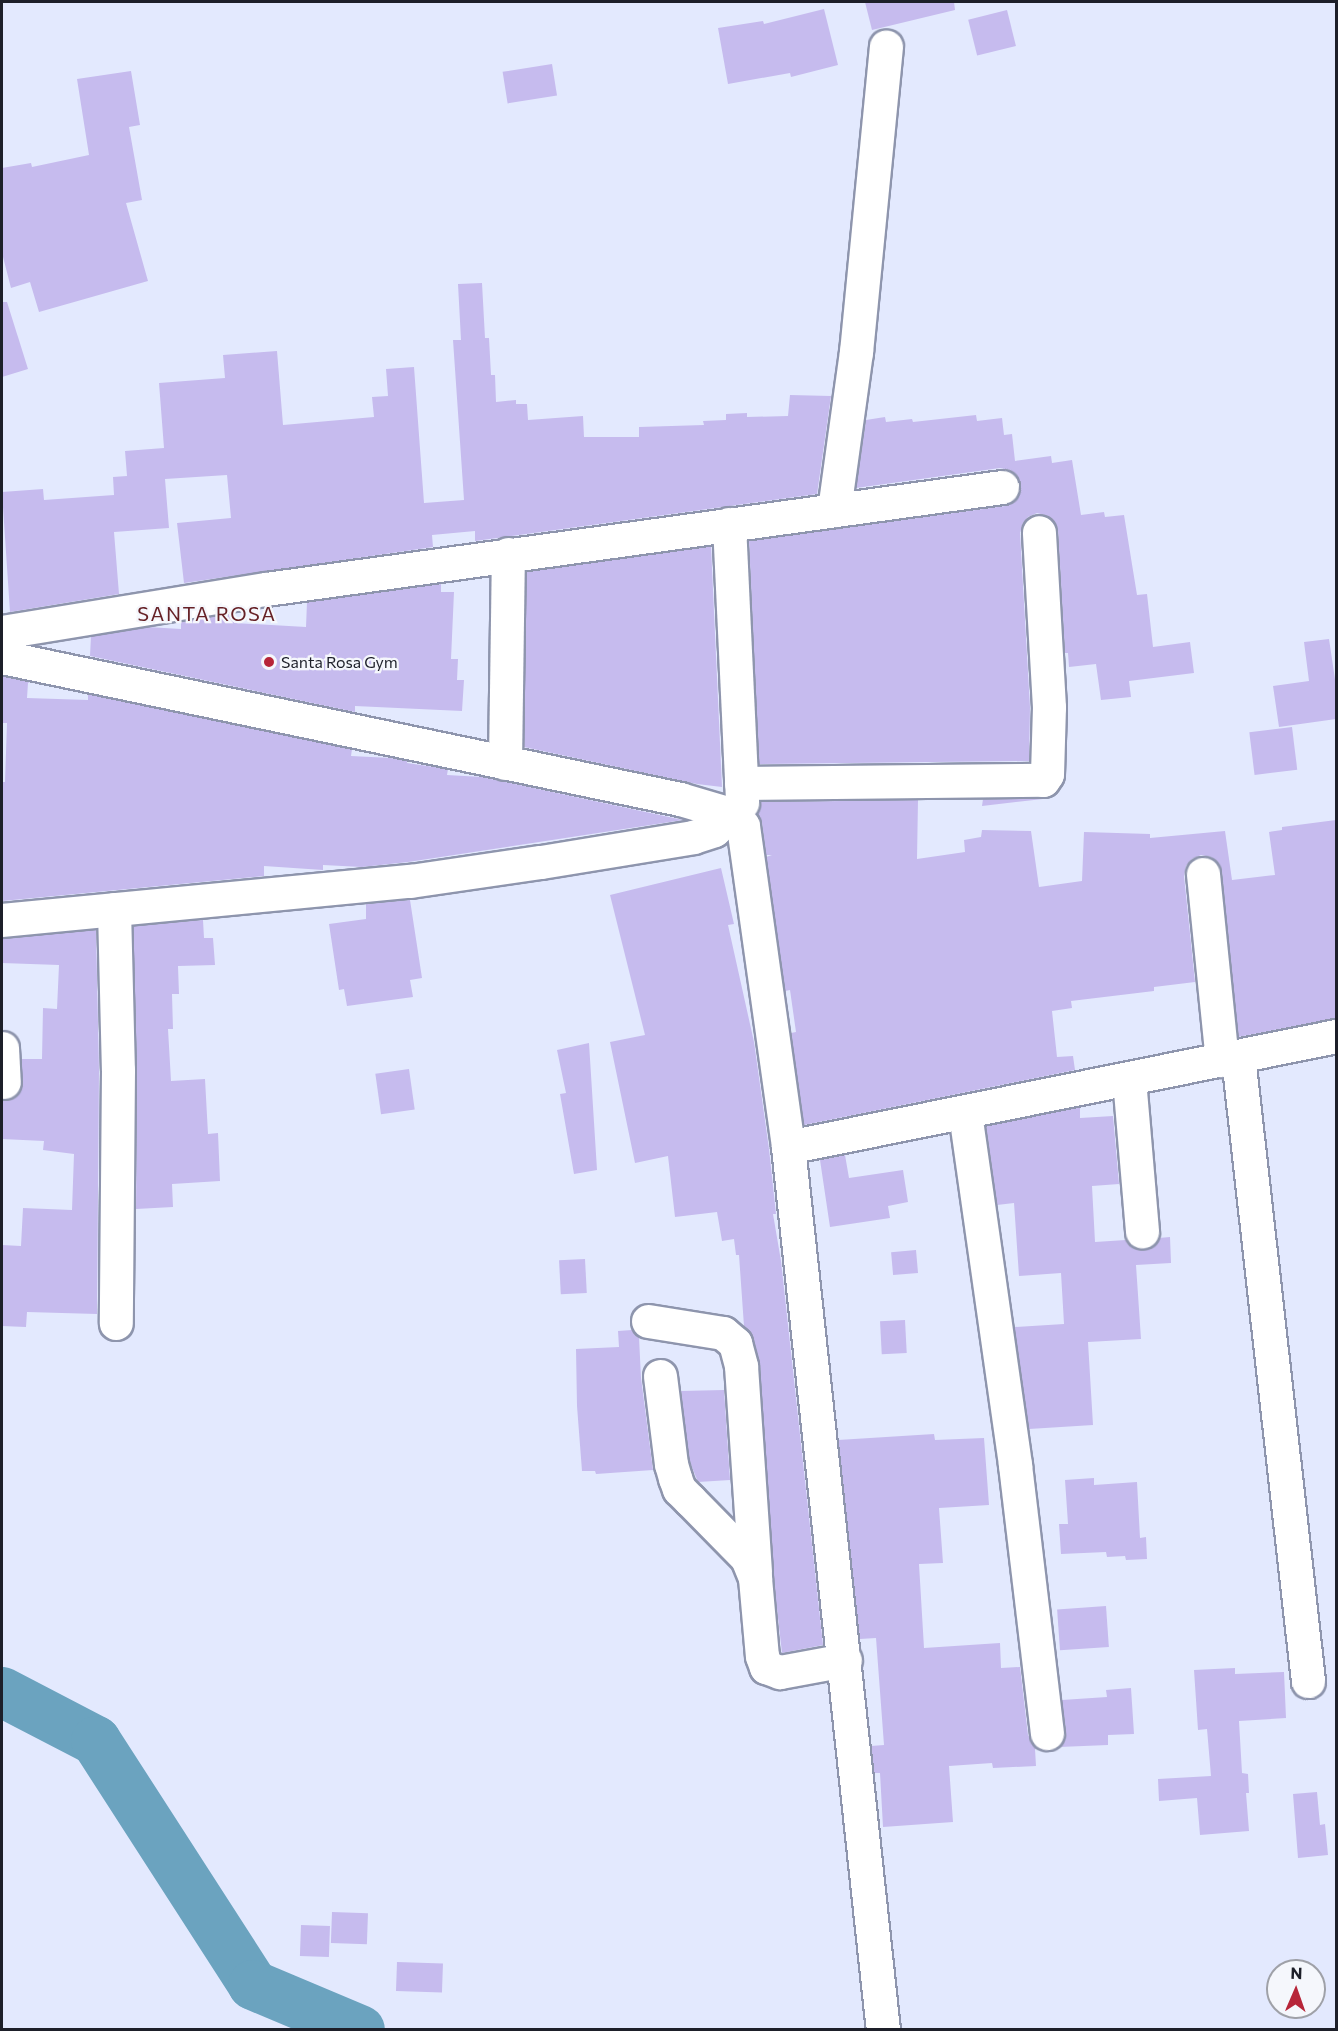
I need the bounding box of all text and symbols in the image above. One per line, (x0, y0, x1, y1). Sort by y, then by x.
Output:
district label: SANTA ROSA (137, 601, 277, 625)
place label: Santa Rosa Gym (281, 652, 398, 672)
marker: Santa Rosa Gym (262, 655, 276, 669)
north arrow (1266, 1959, 1326, 2019)
text: N (1290, 1963, 1303, 1982)

